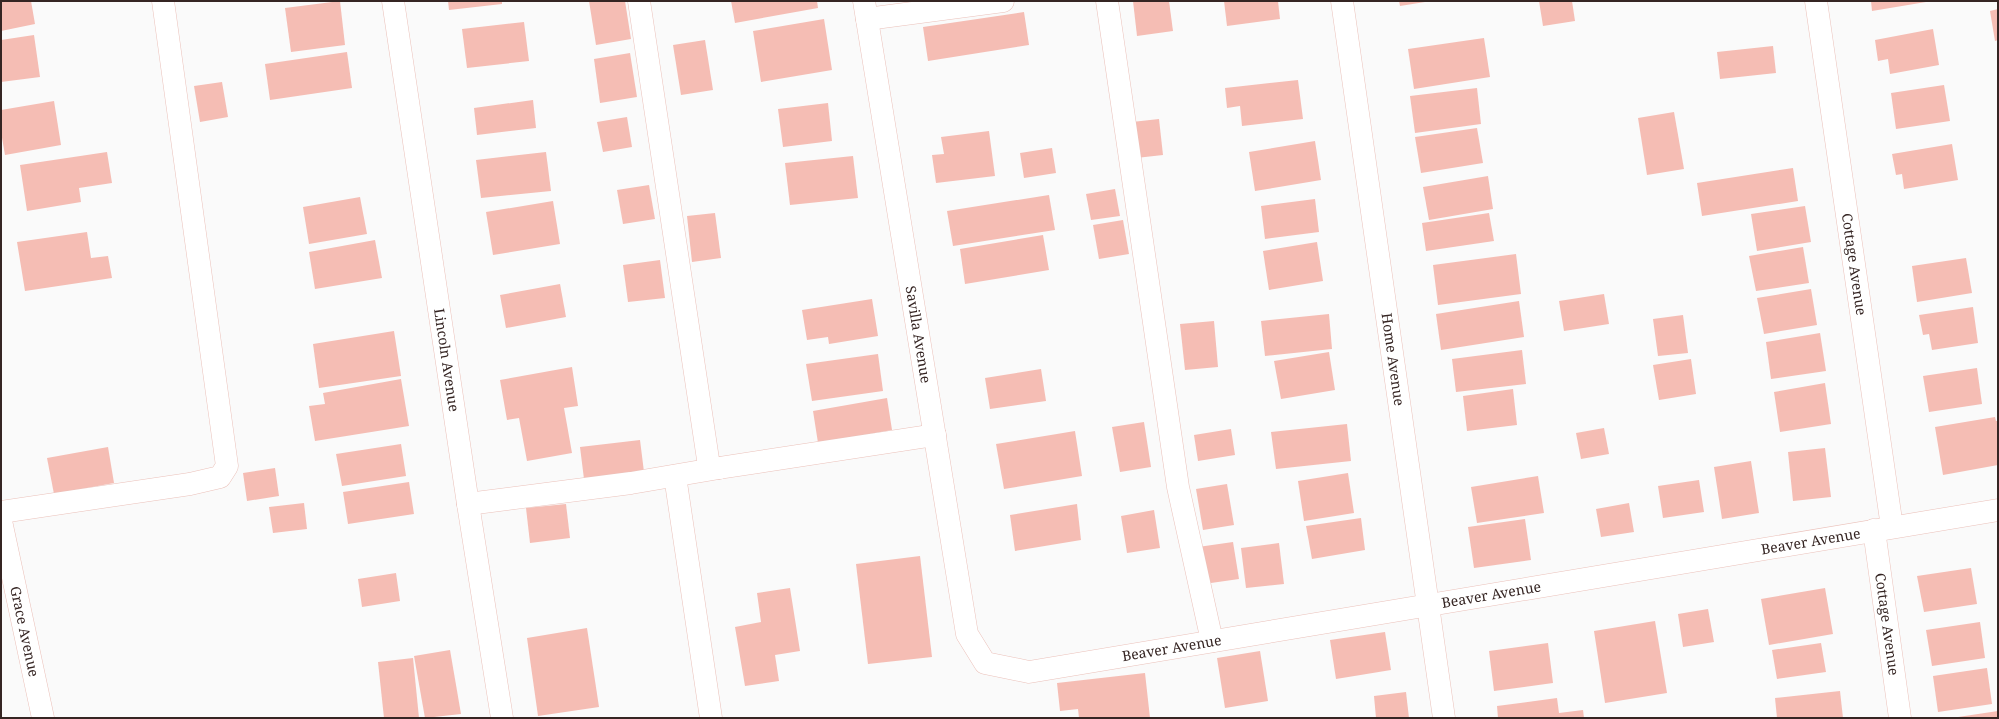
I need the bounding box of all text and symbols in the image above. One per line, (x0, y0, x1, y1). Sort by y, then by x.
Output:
street label: Cottage Avenue (1838, 212, 1871, 317)
street label: Savilla Avenue (902, 284, 936, 385)
street label: Lincoln Avenue (430, 307, 464, 413)
street label: Home Avenue (1377, 312, 1409, 407)
street label: Beaver Avenue (1760, 523, 1862, 558)
street label: Cottage Avenue (1871, 572, 1904, 676)
street label: Beaver Avenue (1440, 577, 1542, 612)
street label: Grace Avenue (6, 584, 44, 679)
street label: Beaver Avenue (1120, 630, 1223, 665)

